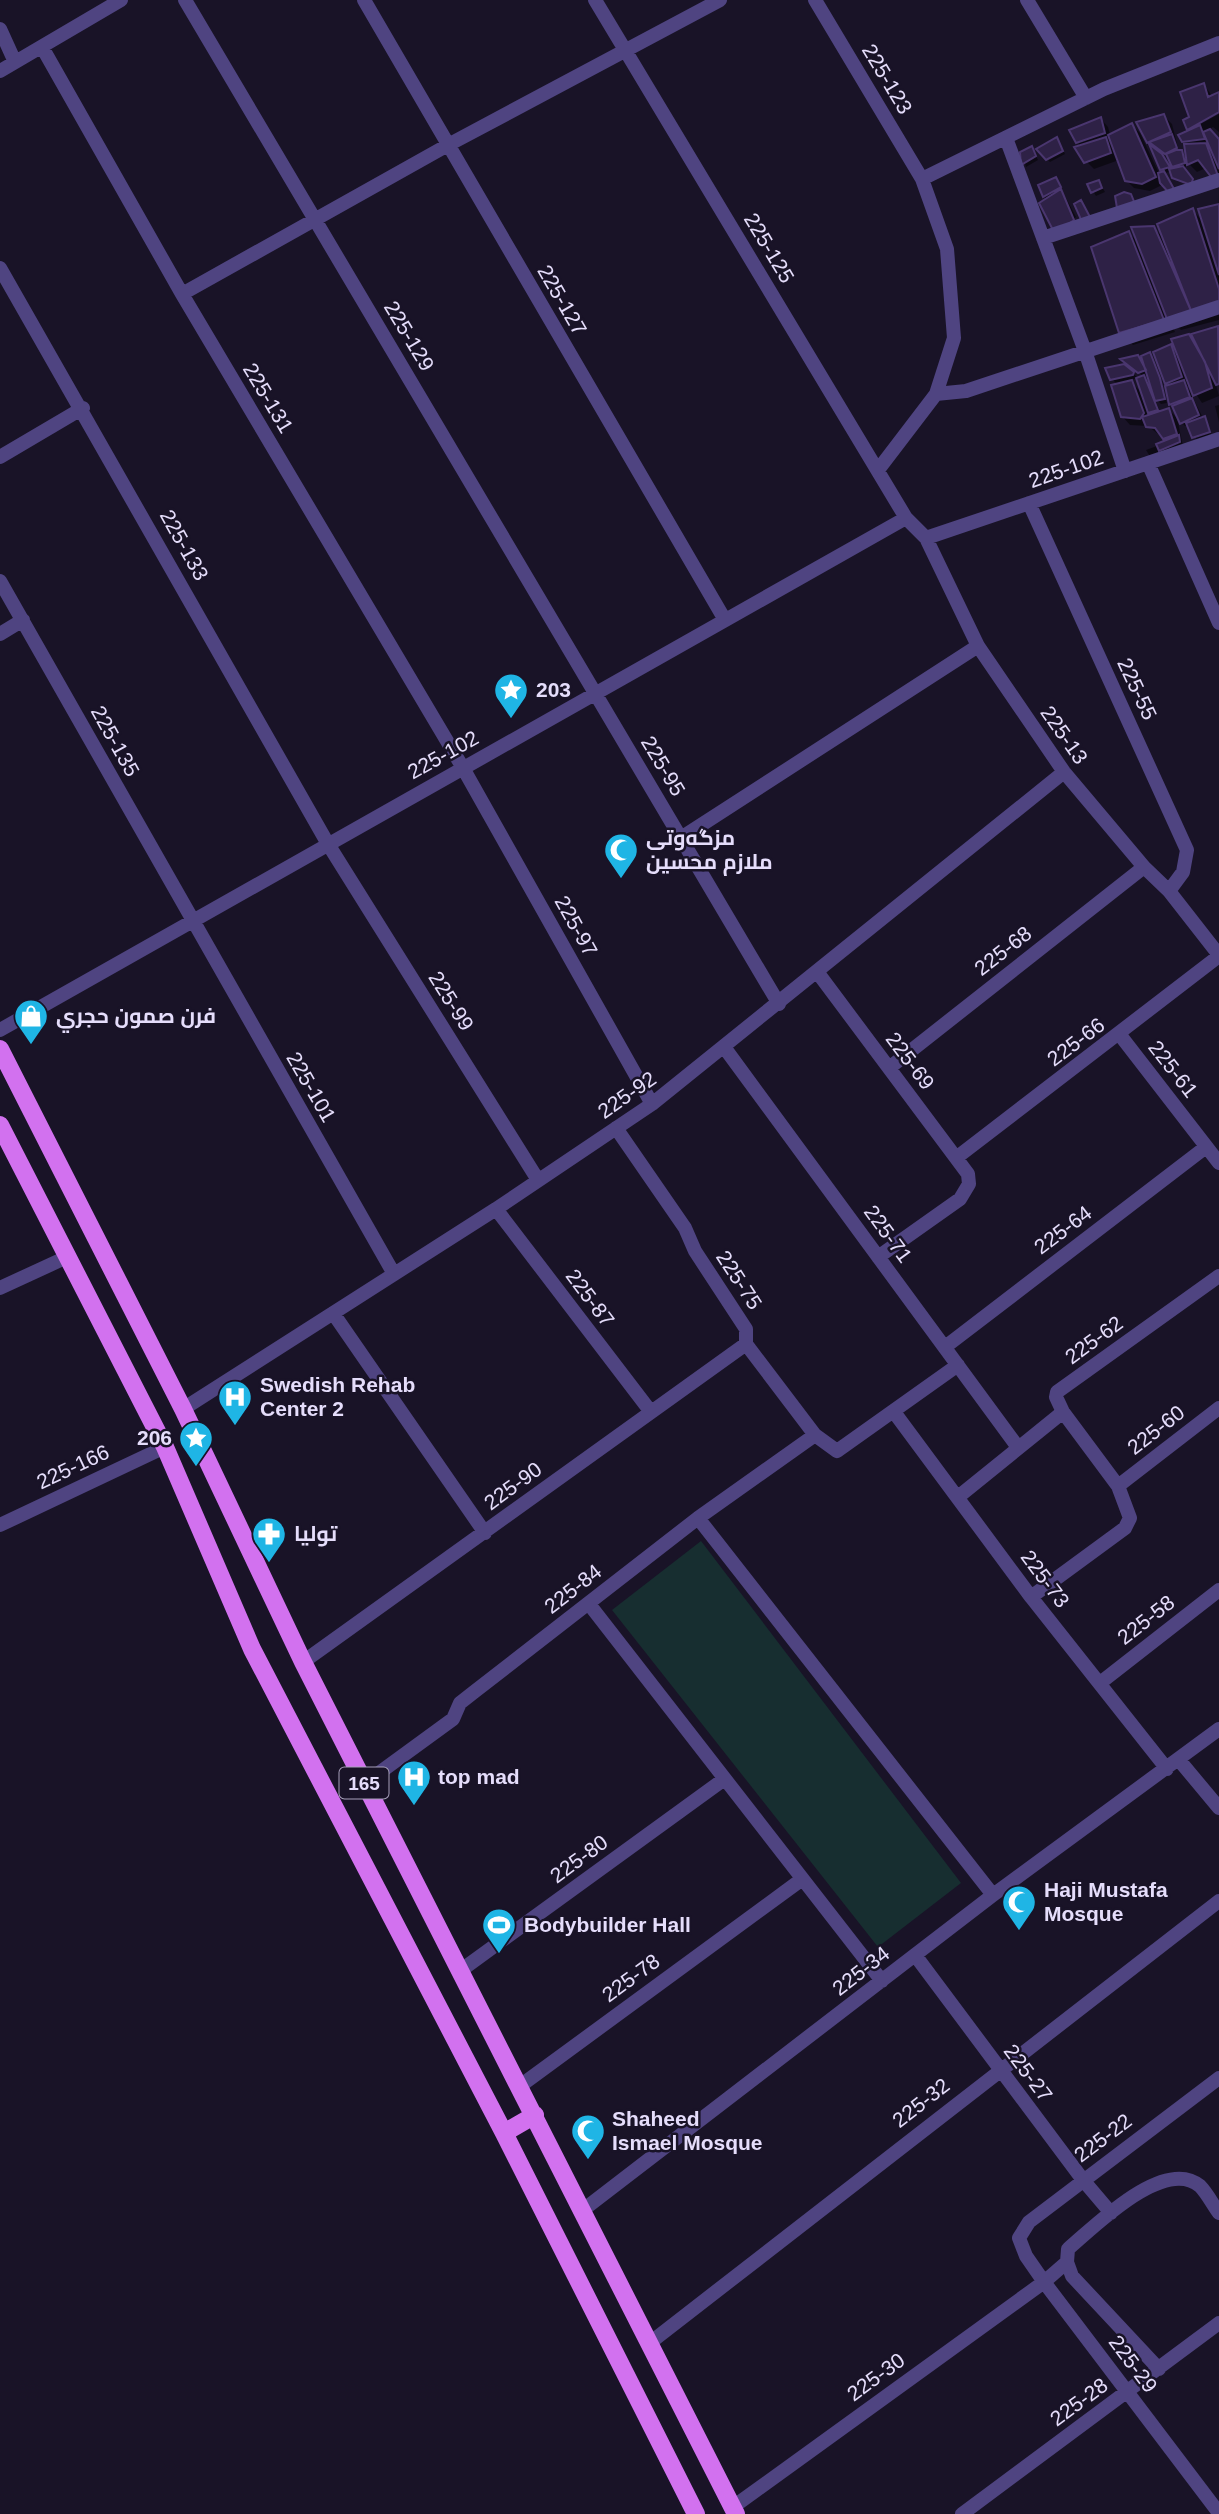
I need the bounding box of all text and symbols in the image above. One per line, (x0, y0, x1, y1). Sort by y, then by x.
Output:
street label: 225-123 (858, 40, 917, 118)
street label: 225-125 (740, 209, 799, 287)
street label: 225-127 (533, 261, 592, 339)
street label: 225-129 (380, 297, 439, 375)
street label: 225-131 (239, 359, 298, 437)
street label: 225-102 (1026, 445, 1106, 492)
street label: 225-133 (156, 505, 213, 584)
street label: 225-55 (1113, 654, 1162, 723)
place icon: 203 (492, 671, 530, 720)
place label: 203 (536, 678, 571, 701)
street label: 225-135 (87, 701, 144, 780)
street label: 225-13 (1036, 701, 1093, 768)
street label: 225-102 (403, 726, 482, 783)
street label: 225-95 (637, 732, 690, 800)
place label: مزگه‌وتی ملازم محسین (646, 826, 773, 876)
mosque icon: مزگه‌وتی ملازم محسین (602, 831, 640, 880)
street label: 225-97 (551, 892, 602, 960)
street label: 225-68 (970, 921, 1036, 980)
street label: 225-99 (424, 967, 479, 1035)
shop icon: فرن صمون حجري (12, 997, 50, 1046)
place label: فرن صمون حجري (56, 1004, 216, 1033)
street label: 225-66 (1043, 1013, 1109, 1070)
street label: 225-69 (882, 1028, 939, 1094)
street label: 225-61 (1144, 1036, 1203, 1102)
street label: 225-101 (282, 1048, 341, 1126)
street label: 225-92 (593, 1066, 660, 1123)
street label: 225-71 (860, 1200, 917, 1267)
street label: 225-64 (1030, 1201, 1096, 1258)
street label: 225-75 (712, 1246, 767, 1313)
street label: 225-87 (562, 1265, 619, 1331)
street label: 225-62 (1060, 1311, 1127, 1368)
place label: Swedish Rehab Center 2 (260, 1373, 415, 1420)
hospital icon: Swedish Rehab Center 2 (216, 1378, 254, 1427)
street label: 225-60 (1123, 1400, 1189, 1459)
place icon: 206 (177, 1419, 215, 1468)
place label: 206 (137, 1426, 172, 1449)
street label: 225-166 (33, 1440, 113, 1493)
street label: 225-90 (479, 1457, 546, 1514)
pharmacy icon: تولیا (250, 1515, 288, 1564)
place label: تولیا (294, 1522, 338, 1547)
street label: 225-73 (1017, 1546, 1074, 1612)
street label: 225-84 (540, 1559, 606, 1618)
street label: 225-58 (1113, 1590, 1179, 1649)
hospital icon: top mad (395, 1758, 433, 1807)
place label: top mad (438, 1765, 520, 1788)
road number: 165 (340, 1768, 388, 1798)
street label: 225-80 (545, 1830, 612, 1887)
place label: Haji Mustafa Mosque (1044, 1878, 1168, 1925)
mosque icon: Haji Mustafa Mosque (1000, 1883, 1038, 1932)
sports icon: Bodybuilder Hall (480, 1906, 518, 1955)
place label: Bodybuilder Hall (524, 1913, 691, 1936)
street label: 225-34 (828, 1941, 894, 2000)
street label: 225-78 (597, 1949, 664, 2006)
street label: 225-27 (1000, 2040, 1057, 2106)
street label: 225-32 (888, 2073, 954, 2132)
place label: Shaheed Ismael Mosque (612, 2107, 763, 2154)
street label: 225-22 (1070, 2109, 1136, 2166)
mosque icon: Shaheed Ismael Mosque (569, 2112, 607, 2161)
street label: 225-29 (1105, 2331, 1162, 2397)
street label: 225-30 (842, 2348, 909, 2405)
street label: 225-28 (1045, 2373, 1112, 2430)

